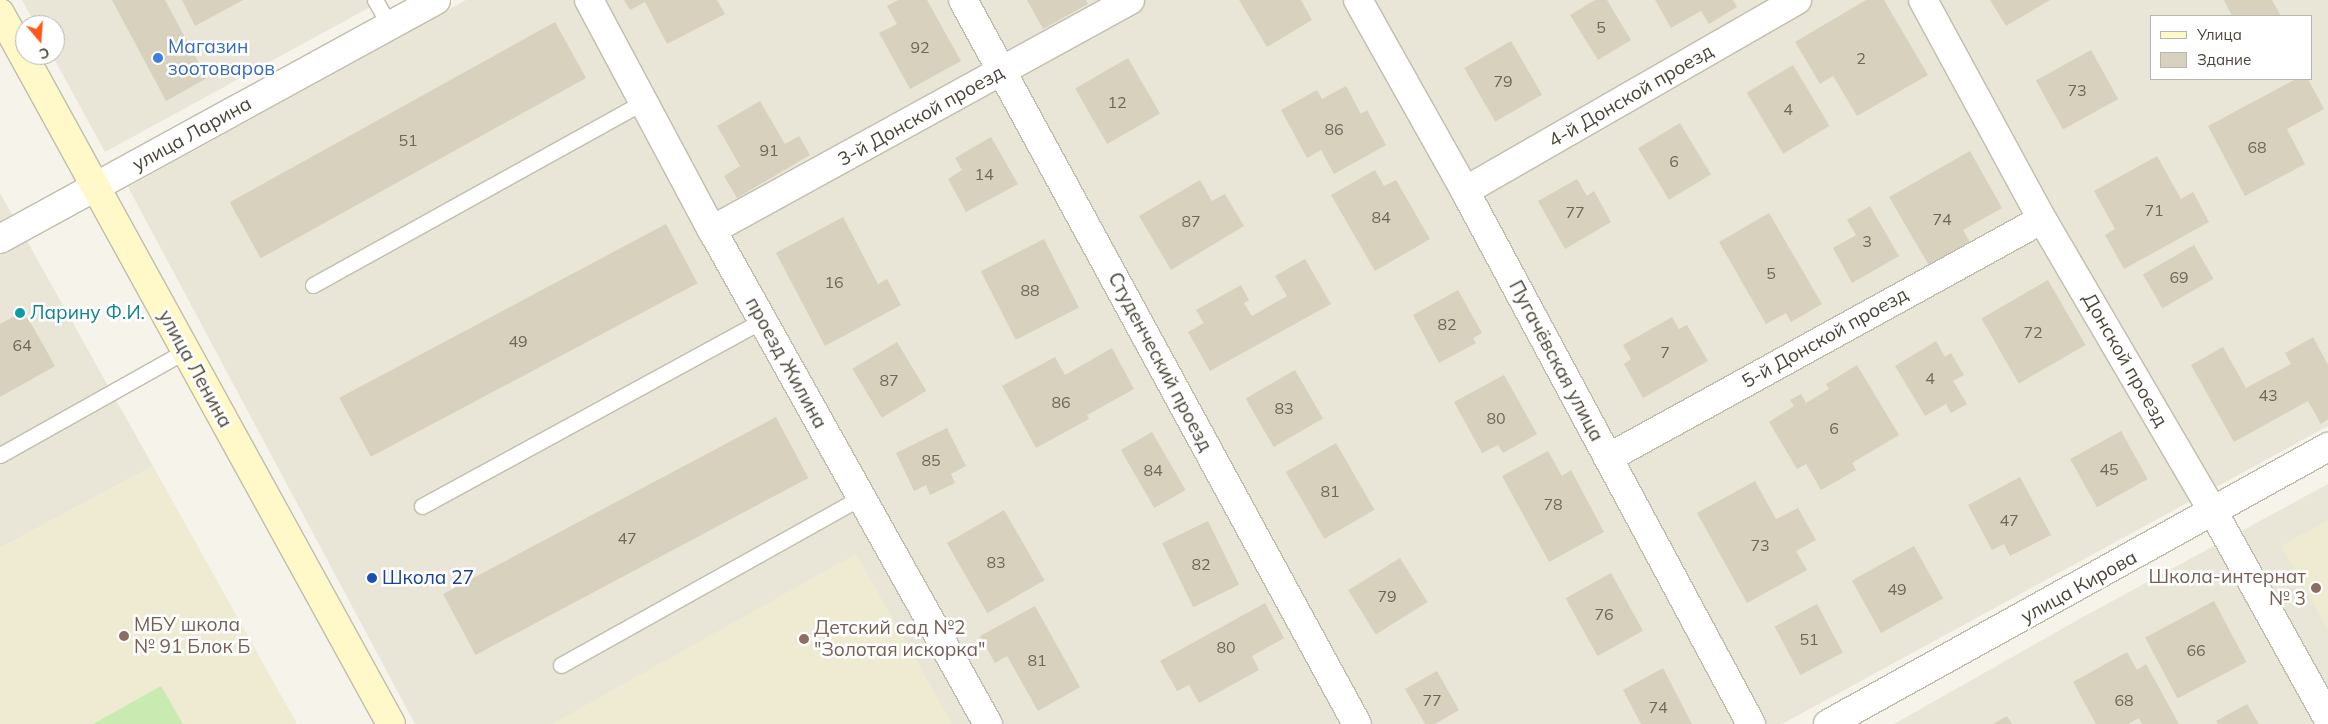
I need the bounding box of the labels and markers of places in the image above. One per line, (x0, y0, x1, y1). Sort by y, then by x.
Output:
place label: Магазин зоотоваров (168, 36, 275, 80)
marker: Магазин зоотоваров (152, 52, 164, 64)
place label: Ларину Ф.И. (30, 302, 145, 324)
marker: Ларину Ф.И. (14, 307, 26, 319)
place label: Школа-интернат № 3 (2149, 566, 2306, 610)
place label: Школа 27 (382, 567, 474, 589)
marker: Школа 27 (366, 572, 378, 584)
marker: Школа-интернат № 3 (2310, 582, 2322, 594)
place label: МБУ школа № 91 Блок Б (134, 614, 250, 658)
place label: Детский сад №2 "Золотая искорка" (814, 617, 986, 661)
marker: МБУ школа № 91 Блок Б (118, 630, 130, 642)
marker: Детский сад №2 "Золотая искорка" (798, 633, 810, 645)

